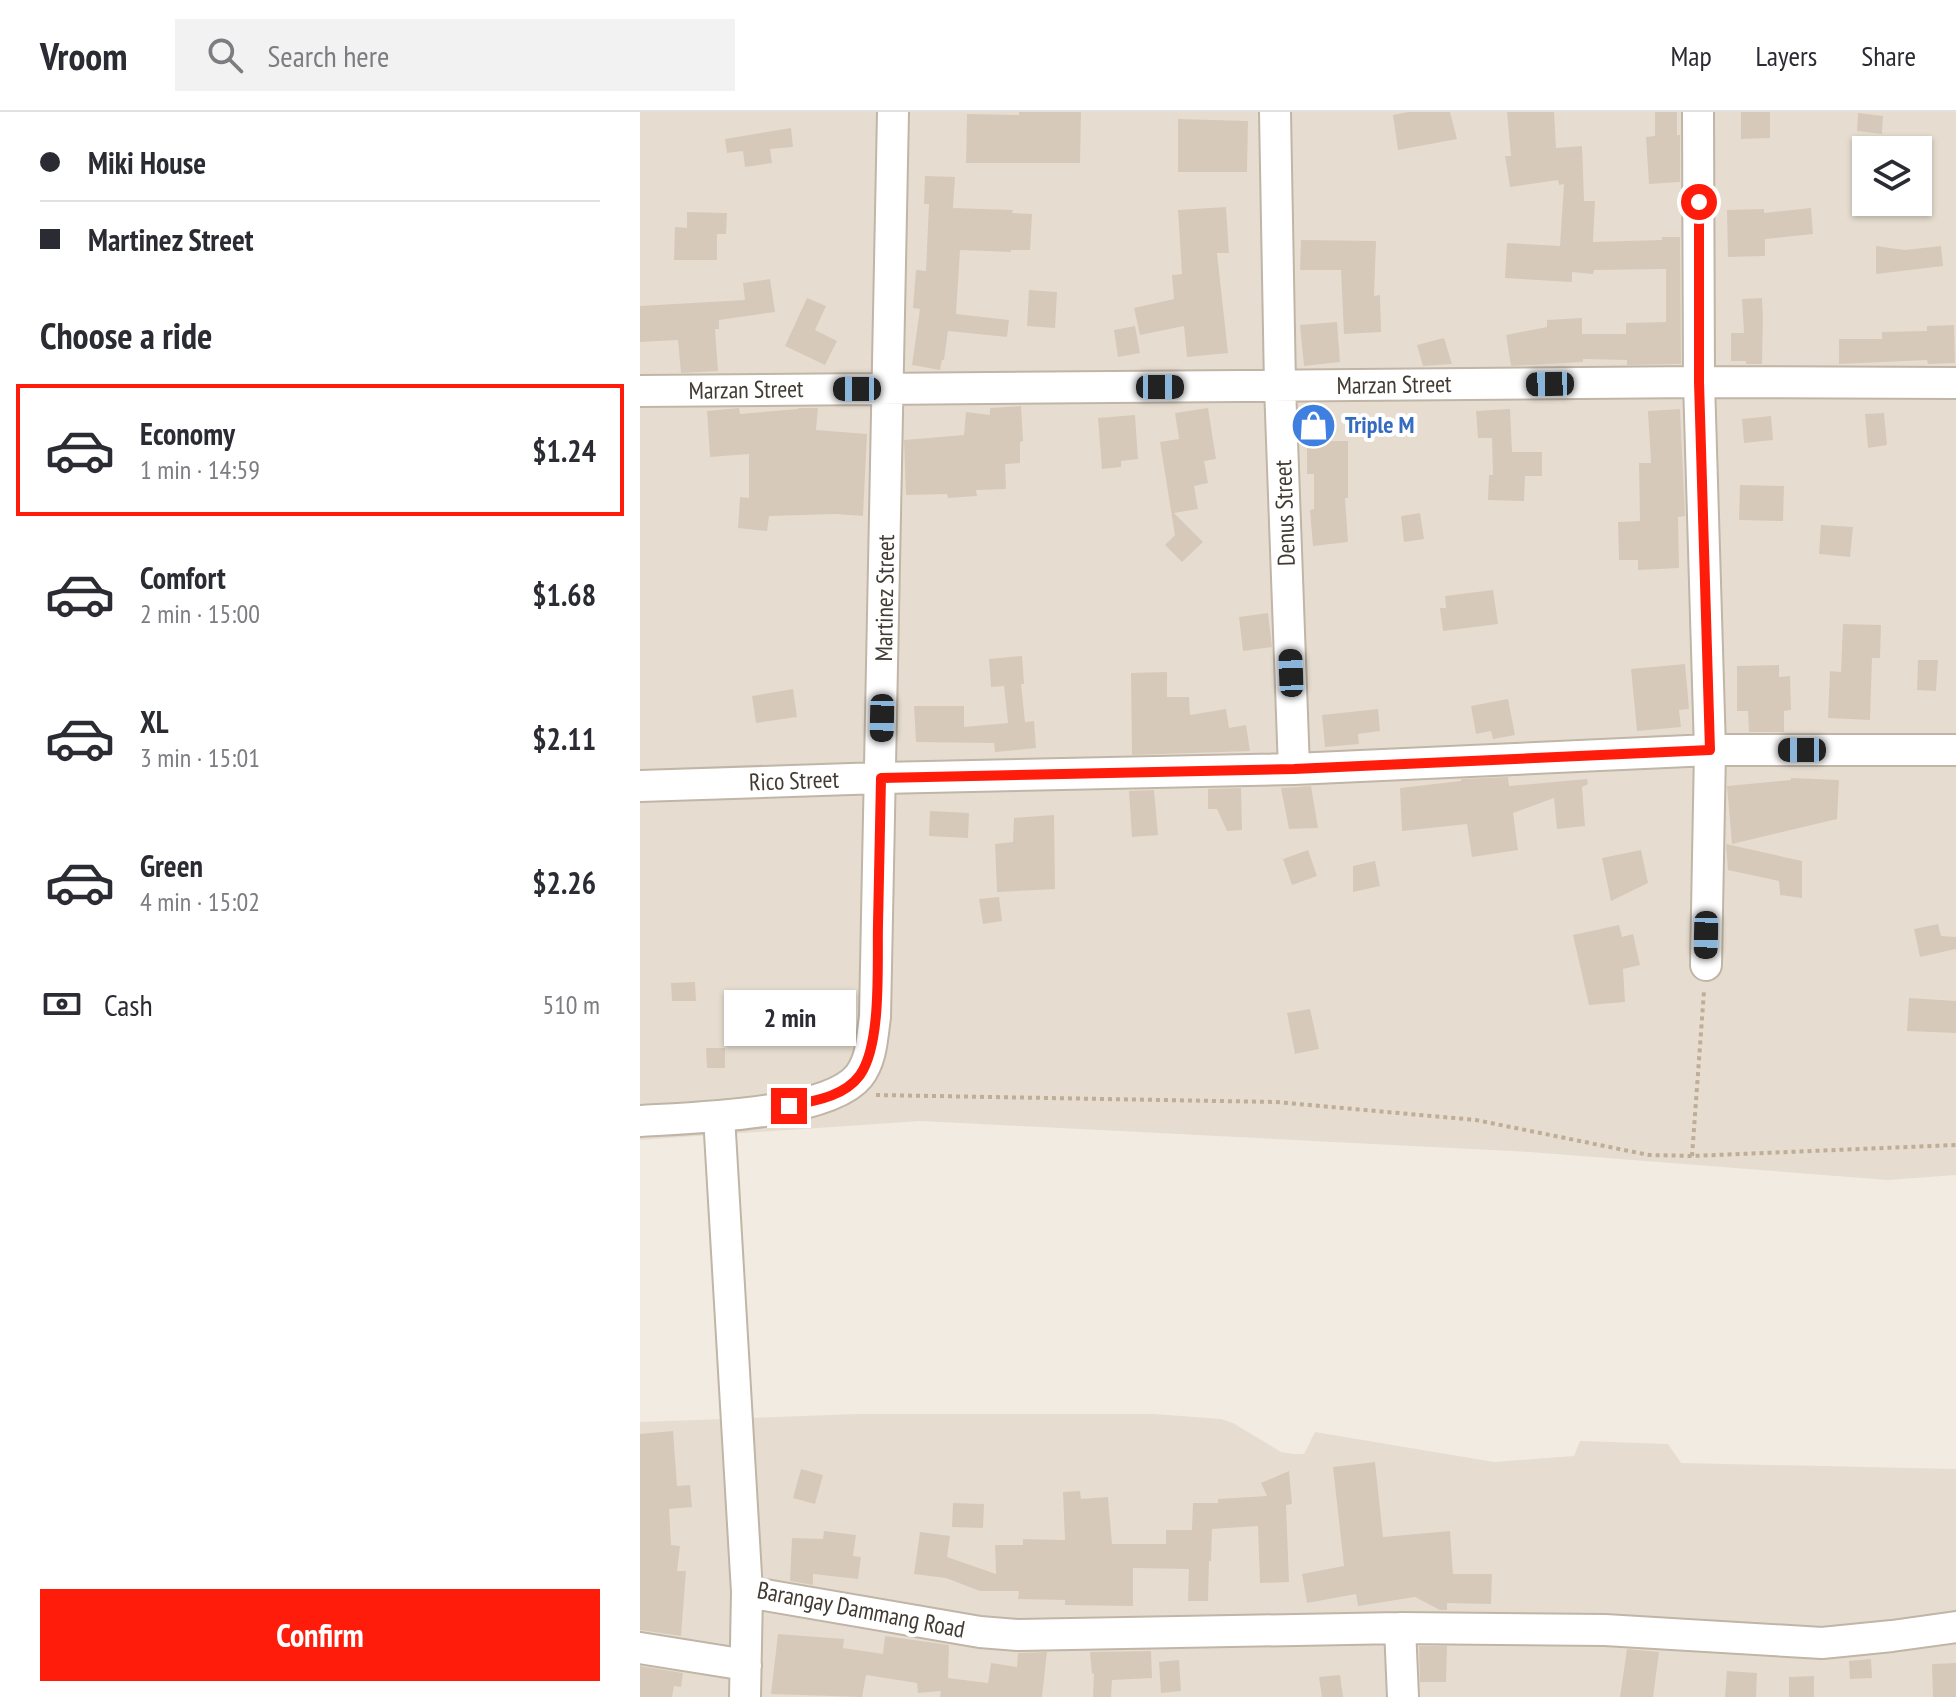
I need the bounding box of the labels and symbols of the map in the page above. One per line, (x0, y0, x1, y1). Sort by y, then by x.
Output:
route start (1681, 184, 1717, 220)
street label: Marzan Street (1336, 368, 1452, 401)
car (1526, 372, 1574, 396)
street label: Marzan Street (688, 373, 804, 406)
car (1136, 375, 1184, 399)
car (833, 377, 881, 401)
shop icon: Triple M (1290, 401, 1338, 449)
place label: Triple M (1345, 409, 1414, 440)
street label: Denus Street (1267, 459, 1302, 567)
street label: Martinez Street (868, 534, 901, 662)
car (1278, 649, 1304, 697)
car (870, 694, 894, 742)
car (1778, 738, 1826, 762)
street label: Rico Street (748, 763, 840, 798)
car (1694, 911, 1718, 959)
callout: 2 min (723, 990, 855, 1046)
route end (771, 1088, 807, 1124)
street label: Barangay Dammang Road (755, 1574, 968, 1645)

